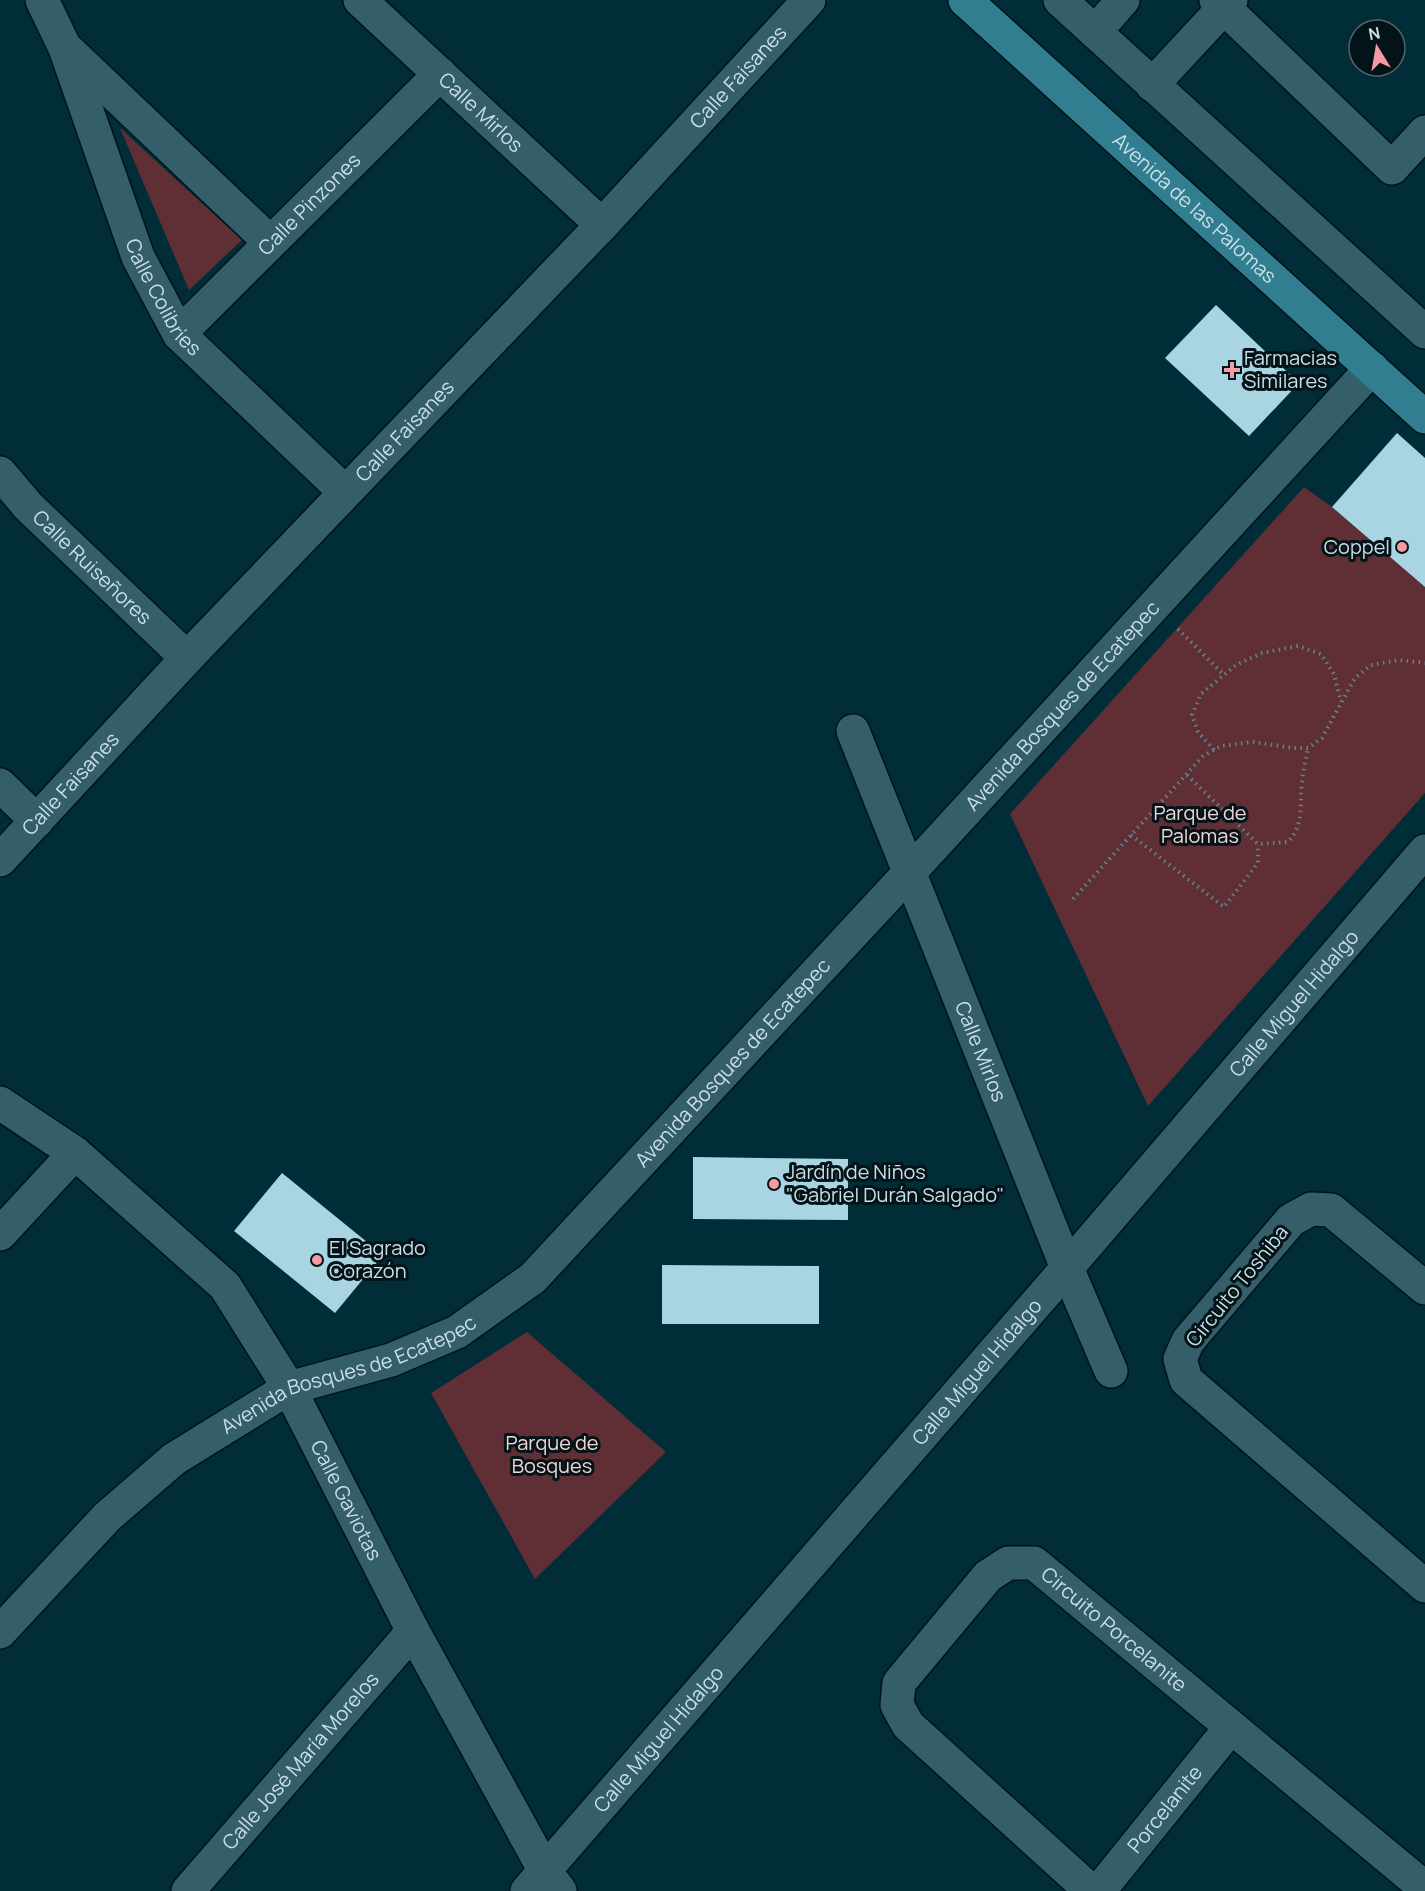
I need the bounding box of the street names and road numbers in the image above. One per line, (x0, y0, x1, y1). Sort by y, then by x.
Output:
street label: Calle Faisanes (683, 19, 792, 134)
street label: Calle Mirlos (433, 66, 529, 158)
street label: Avenida de las Palomas (1107, 127, 1283, 289)
street label: Calle Pinzones (252, 147, 366, 261)
street label: Calle Colibríes (120, 235, 208, 361)
street label: Calle Faisanes (349, 374, 460, 487)
street label: Calle Ruiseñores (27, 504, 158, 630)
street label: Avenida Bosques de Ecatepec (959, 595, 1165, 816)
street label: Calle Faisanes (16, 726, 125, 841)
street label: Calle Miguel Hidalgo (1223, 924, 1365, 1082)
street label: Avenida Bosques de Ecatepec (629, 952, 836, 1173)
street label: Calle Mirlos (949, 997, 1013, 1106)
street label: Circuito Toshiba (1179, 1219, 1294, 1352)
street label: Calle Miguel Hidalgo (906, 1292, 1048, 1451)
street label: Avenida Bosques de Ecatepec (215, 1309, 481, 1440)
street label: Calle Gaviotas (305, 1435, 389, 1565)
street label: Circuito Porcelanite (1036, 1560, 1193, 1698)
street label: Calle Miguel Hidalgo (587, 1660, 729, 1818)
street label: Calle José María Morelos (216, 1666, 385, 1855)
street label: Porcelanite (1121, 1760, 1208, 1858)

